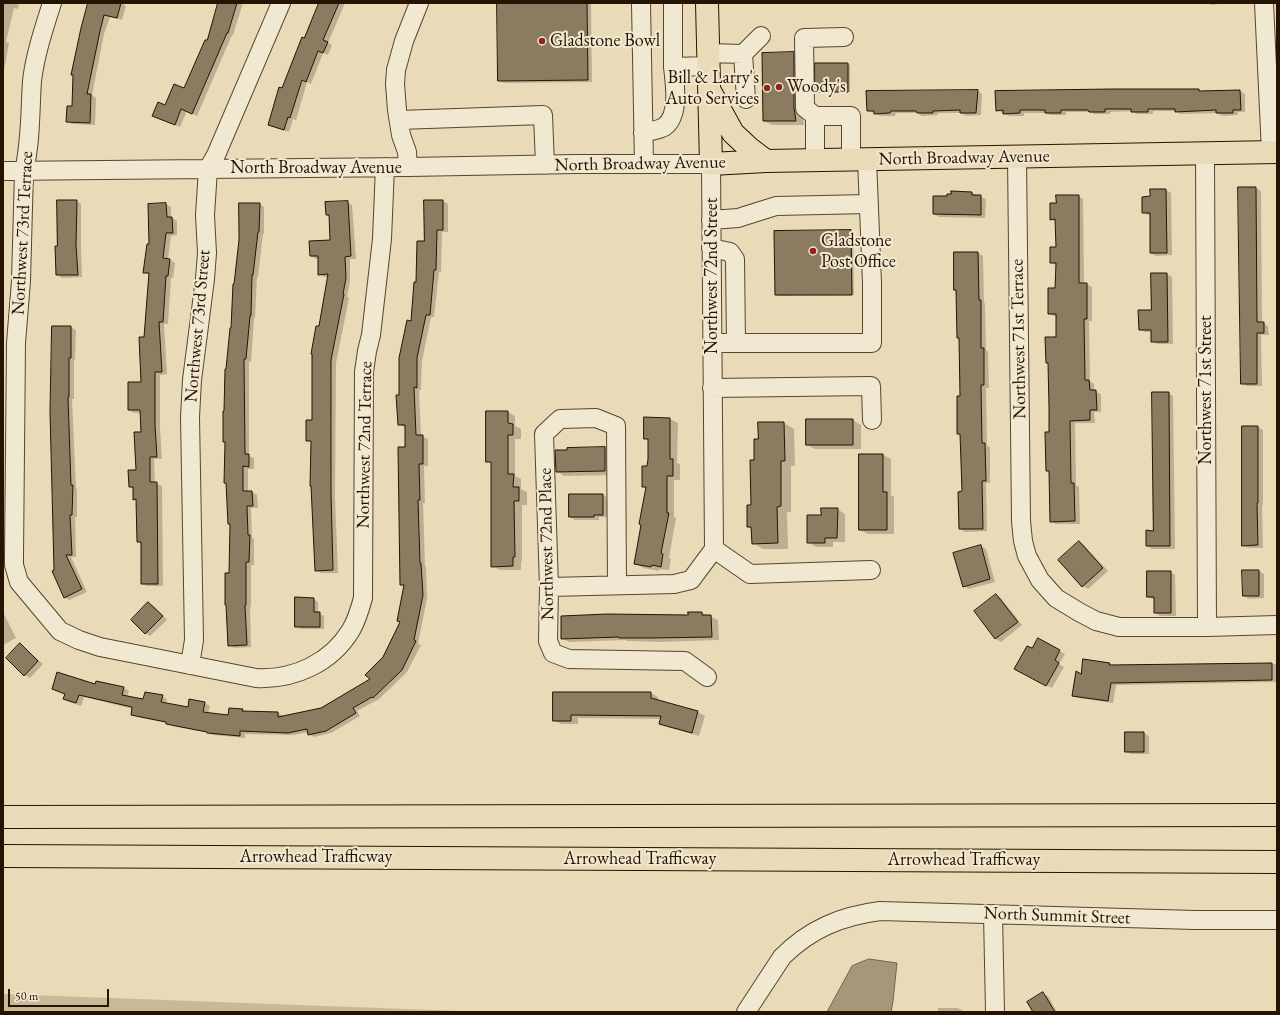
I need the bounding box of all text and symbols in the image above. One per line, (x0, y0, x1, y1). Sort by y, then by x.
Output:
place label: Gladstone Bowl (550, 30, 660, 52)
marker: Gladstone Bowl (537, 36, 547, 46)
place label: Bill & Larry's Auto Services (665, 67, 759, 110)
place label: Woody's (787, 76, 846, 98)
marker: Woody's (774, 82, 784, 92)
marker: Bill & Larry's Auto Services (762, 83, 772, 93)
street label: North Broadway Avenue (878, 146, 1050, 170)
street label: Northwest 73rd Terrace (8, 151, 38, 315)
street label: North Broadway Avenue (554, 152, 726, 176)
street label: North Broadway Avenue (230, 157, 402, 179)
street label: Northwest 72nd Street (701, 198, 723, 354)
place label: Gladstone Post Office (821, 230, 896, 272)
marker: Gladstone Post Office (808, 246, 818, 256)
street label: Northwest 73rd Street (181, 249, 215, 403)
street label: Northwest 71st Terrace (1007, 259, 1031, 419)
street label: Northwest 71st Street (1195, 315, 1217, 465)
street label: Northwest 72nd Terrace (353, 361, 377, 529)
street label: Northwest 72nd Place (535, 468, 559, 620)
street label: Arrowhead Trafficway (240, 846, 392, 868)
street label: Arrowhead Trafficway (564, 848, 716, 870)
street label: Arrowhead Trafficway (888, 849, 1040, 871)
street label: North Summit Street (983, 903, 1131, 929)
scale bar (10, 981, 111, 1007)
text: 50 m (15, 988, 38, 1004)

